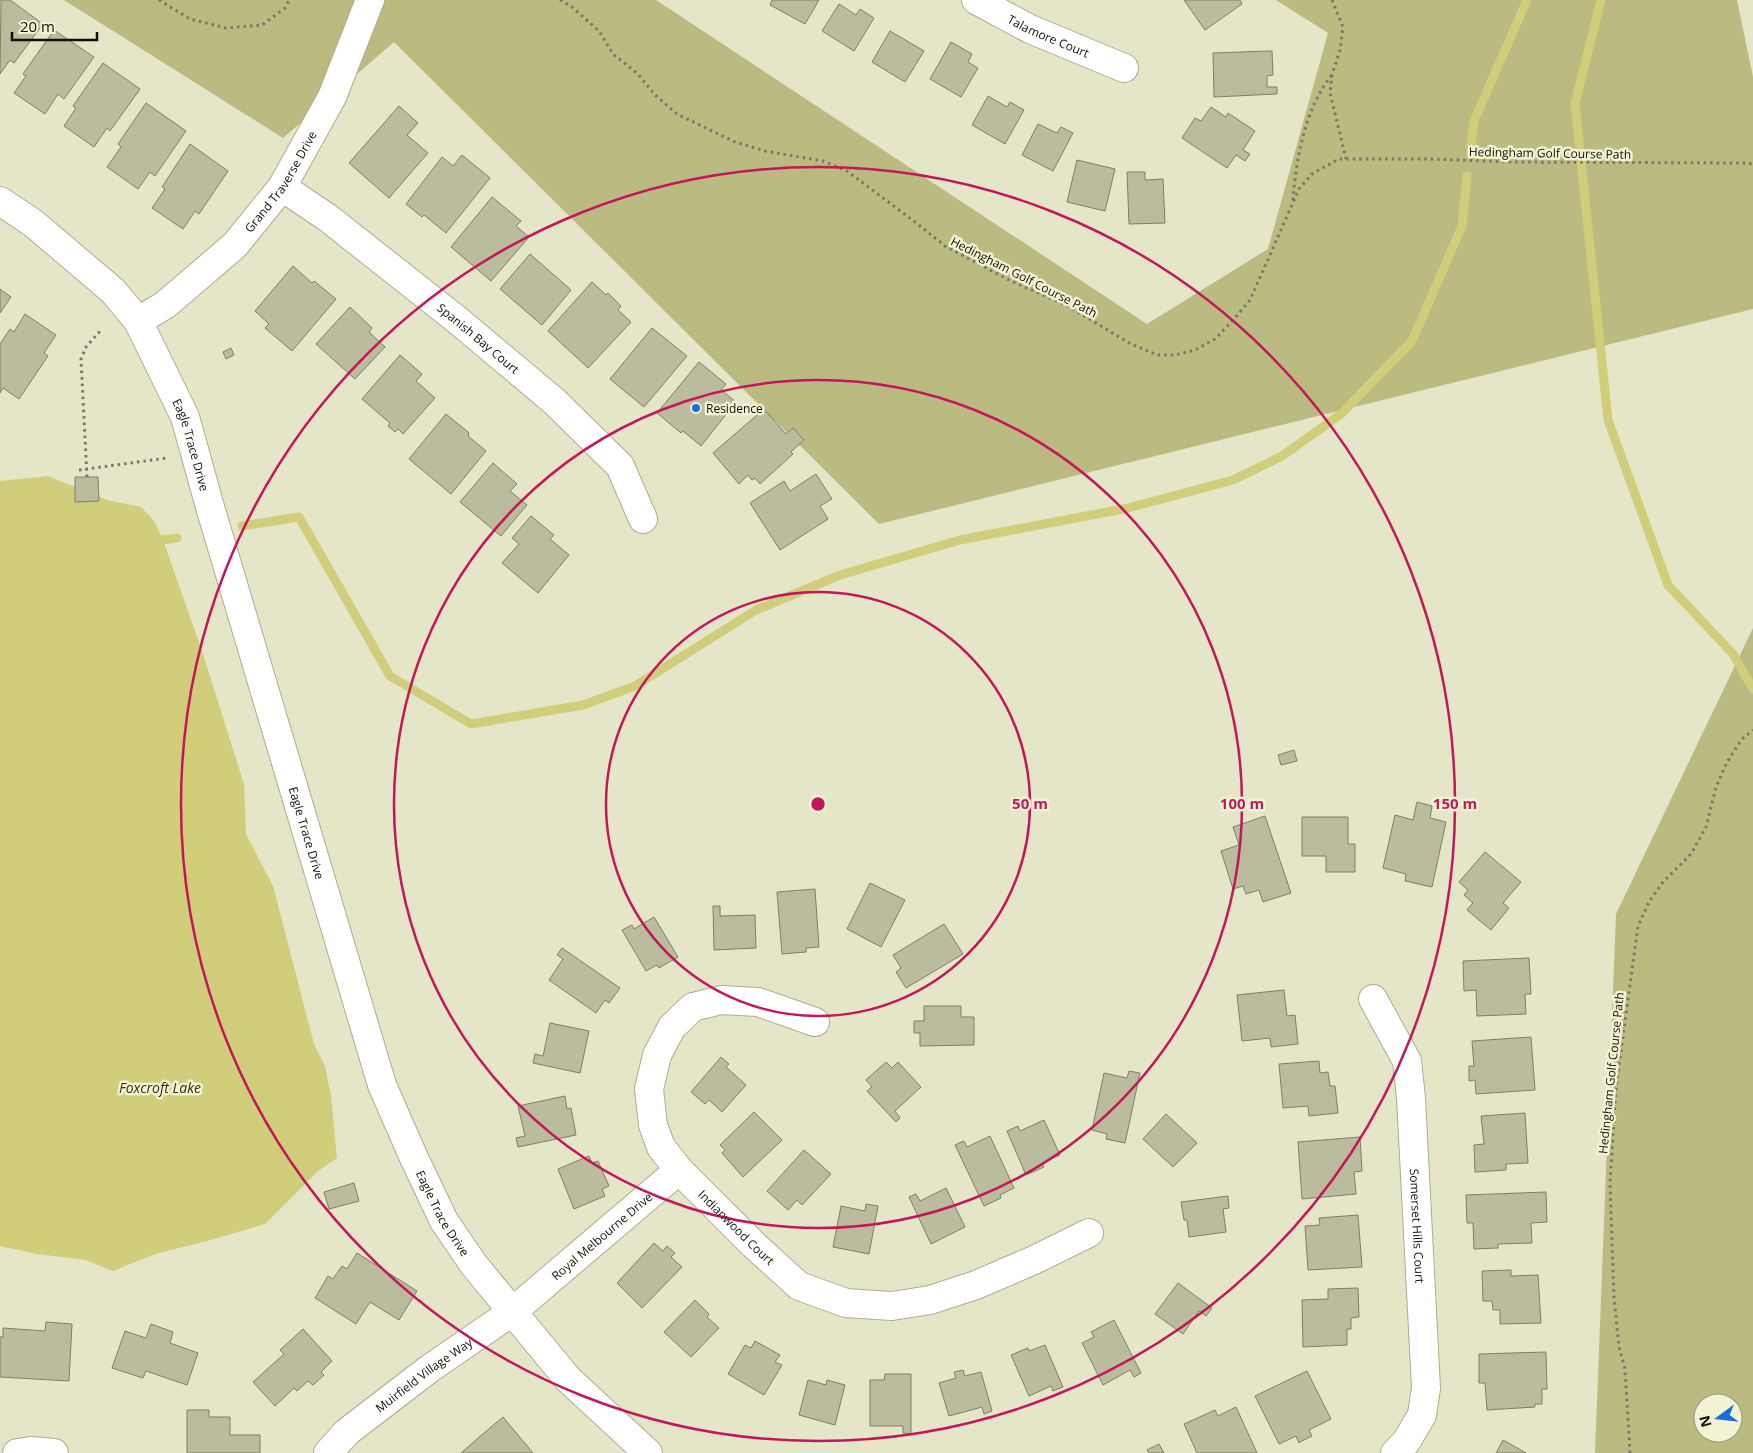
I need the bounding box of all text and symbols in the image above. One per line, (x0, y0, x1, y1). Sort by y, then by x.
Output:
scale bar (12, 10, 98, 42)
street label: Talamore Court (1005, 10, 1092, 61)
text: 20 m (20, 16, 55, 36)
street label: Grand Traverse Drive (240, 127, 320, 236)
street label: Hedingham Golf Course Path (1469, 143, 1631, 163)
street label: Hedingham Golf Course Path (948, 233, 1100, 321)
street label: Spanish Bay Court (434, 299, 523, 377)
street label: Eagle Trace Drive (169, 396, 214, 493)
place label: Residence (706, 400, 763, 417)
marker: Residence (690, 402, 702, 414)
street label: Eagle Trace Drive (285, 784, 329, 882)
text: 50 m (1012, 793, 1048, 813)
text: 100 m (1220, 793, 1264, 813)
text: 150 m (1433, 793, 1477, 813)
centre of rings (809, 795, 827, 813)
street label: Hedingham Golf Course Path (1594, 991, 1628, 1155)
water label: Foxcroft Lake (119, 1078, 201, 1097)
street label: Eagle Trace Drive (412, 1167, 474, 1259)
street label: Somerset Hills Court (1406, 1168, 1429, 1284)
street label: Indianwood Court (695, 1186, 779, 1268)
street label: Royal Melbourne Drive (548, 1188, 656, 1284)
street label: Muirfield Village Way (371, 1333, 476, 1416)
north arrow (1693, 1393, 1743, 1443)
text: N (1694, 1414, 1716, 1429)

